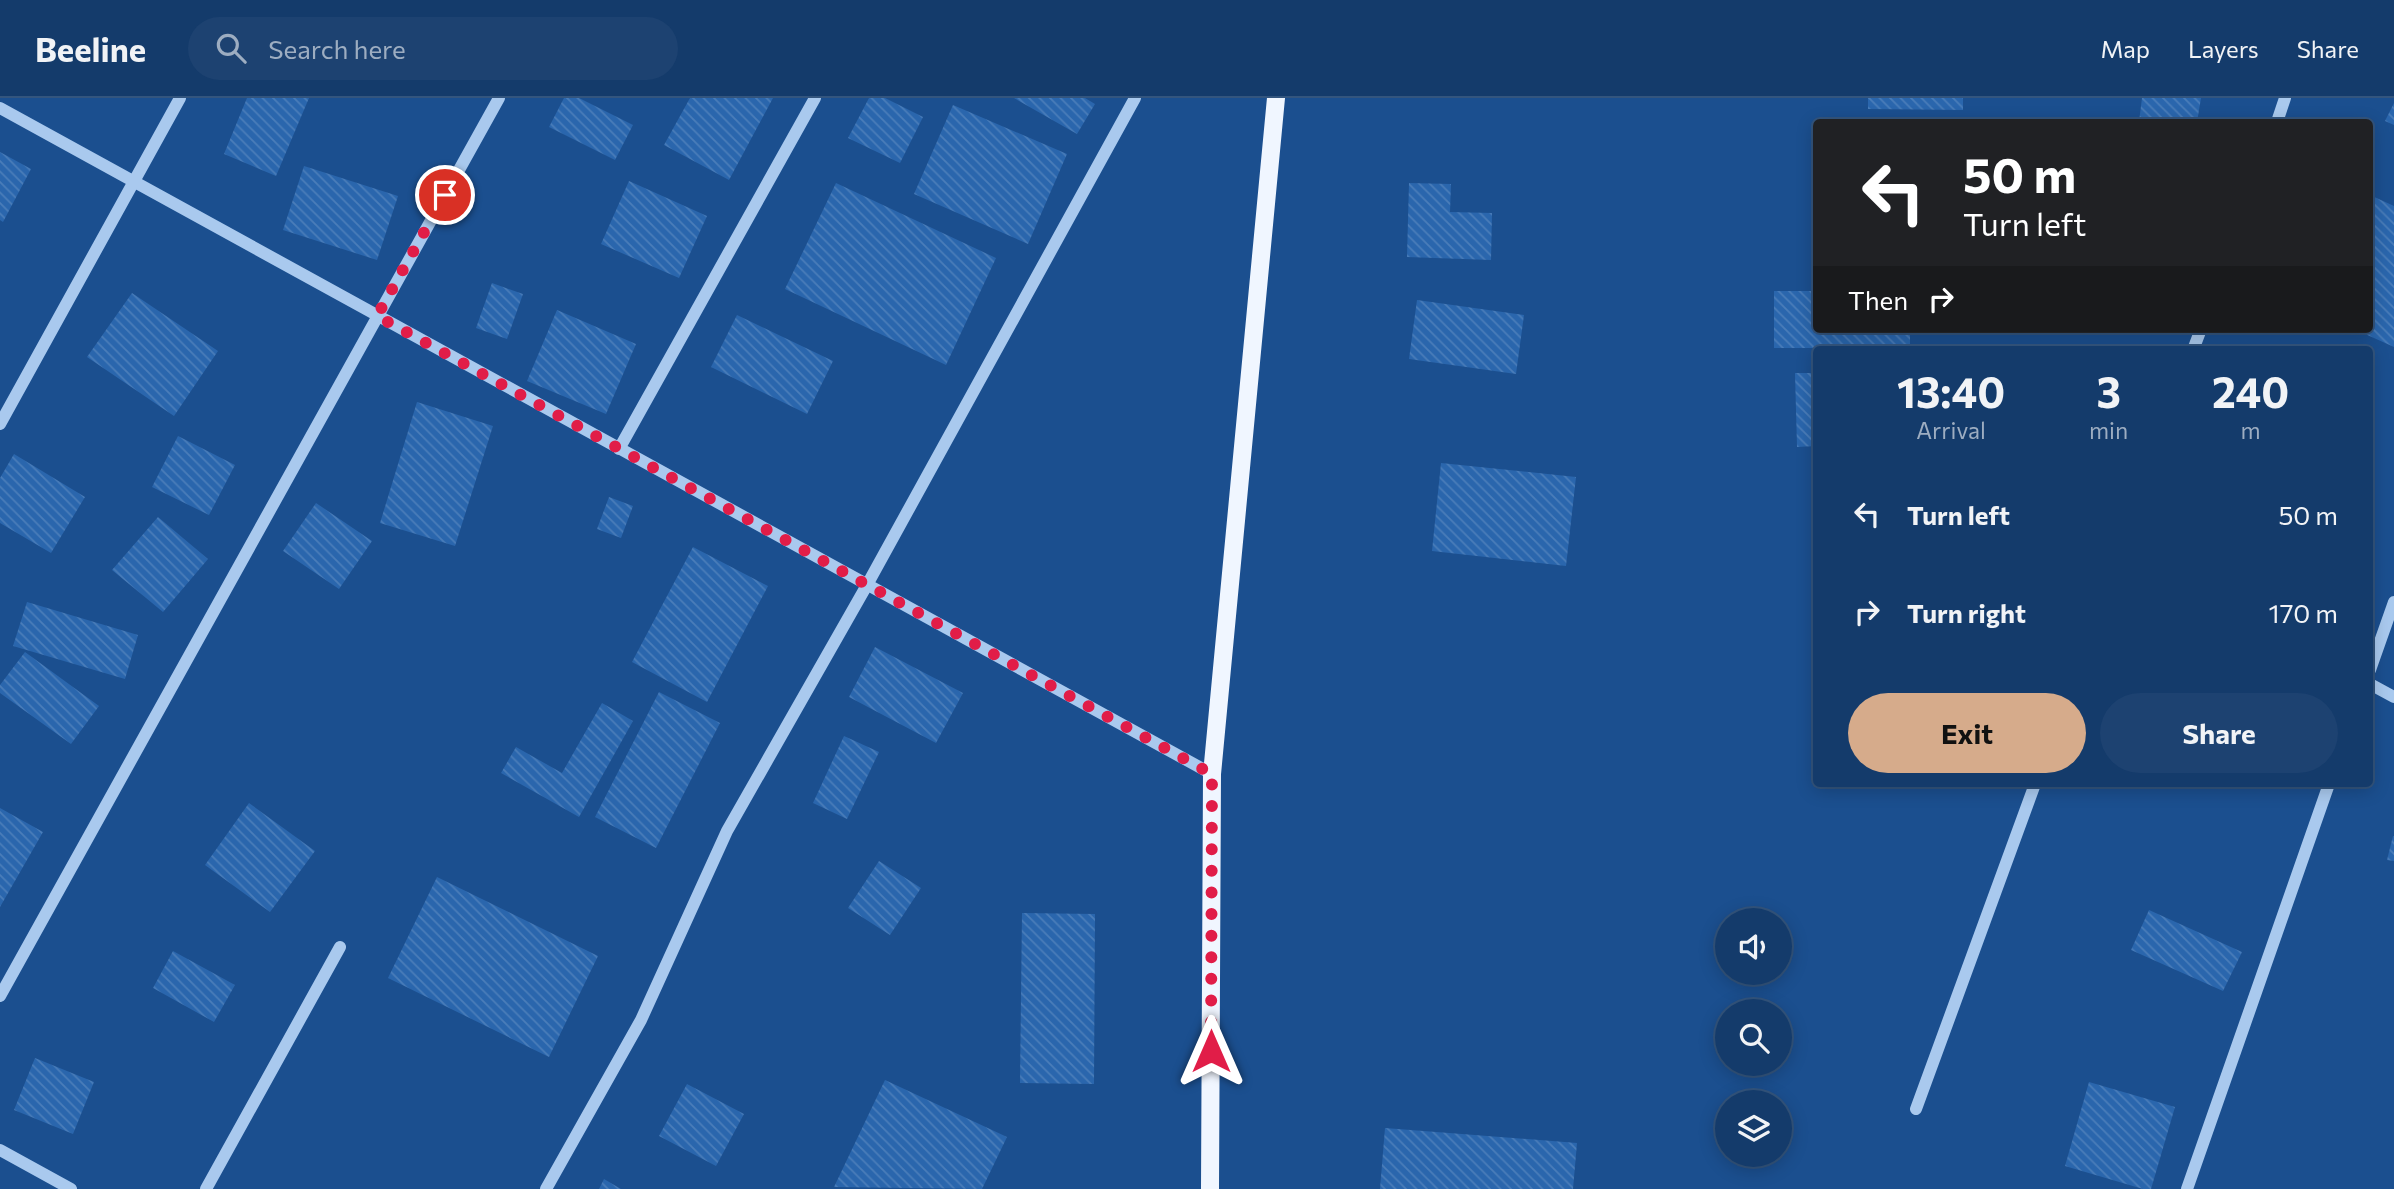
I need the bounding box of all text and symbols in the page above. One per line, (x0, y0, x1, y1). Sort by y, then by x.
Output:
search box (188, 17, 678, 80)
text: Beeline (35, 28, 146, 69)
icon: search (212, 29, 250, 67)
text: Search here (268, 33, 406, 64)
text: Map (2101, 34, 2150, 63)
text: Layers (2188, 34, 2259, 63)
text: Share (2297, 34, 2359, 63)
text: 50 m (1963, 143, 2076, 203)
icon: left (1848, 147, 1939, 238)
pin (415, 165, 475, 225)
icon: arrive (426, 176, 464, 214)
text: Turn left (1963, 203, 2087, 243)
icon: right (1922, 280, 1960, 318)
text: Then (1848, 284, 1908, 315)
text: 13:40 (1897, 365, 2005, 417)
text: 3 (2096, 365, 2121, 417)
text: 240 (2212, 365, 2289, 417)
text: Arrival (1916, 416, 1986, 444)
text: min (2089, 416, 2128, 444)
text: m (2241, 416, 2261, 444)
icon: left (1848, 495, 1886, 533)
text: Turn left (1907, 499, 2010, 530)
text: 50 m (2278, 499, 2338, 530)
icon: right (1848, 593, 1886, 631)
text: Turn right (1907, 597, 2026, 628)
text: 170 m (2269, 597, 2338, 628)
button: Exit (1848, 693, 2086, 773)
button: Share (2100, 693, 2338, 773)
map controls (1715, 908, 1792, 1167)
button: sound (1715, 908, 1792, 985)
button: search (1715, 999, 1792, 1076)
position arrow (1174, 1014, 1248, 1088)
button: layers (1715, 1090, 1792, 1167)

